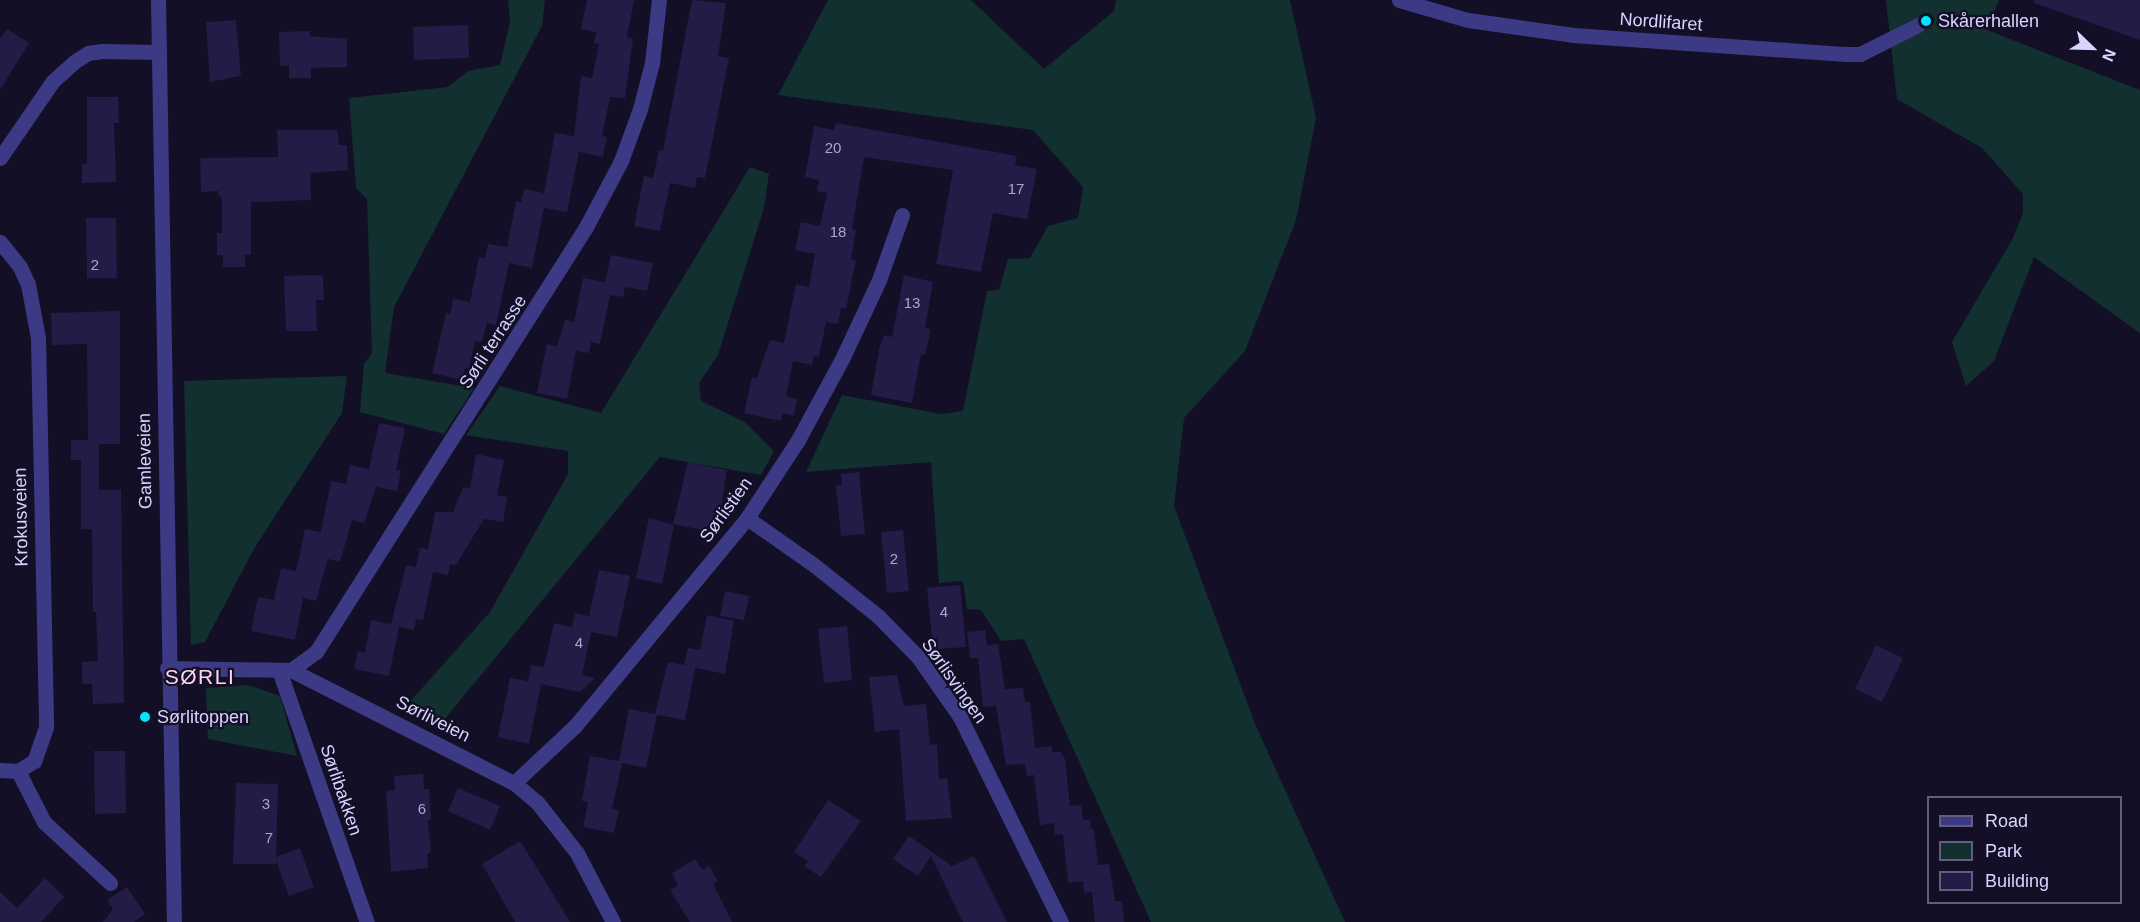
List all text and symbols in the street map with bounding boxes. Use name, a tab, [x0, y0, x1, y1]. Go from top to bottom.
street label: Nordlifaret	[1619, 8, 1703, 36]
place label: Skårerhallen	[1938, 10, 2039, 32]
marker: Skårerhallen	[1919, 14, 1933, 28]
north arrow	[2062, 18, 2122, 78]
text: N	[2099, 47, 2119, 64]
house number: 20	[825, 139, 841, 157]
house number: 17	[1008, 180, 1024, 198]
house number: 18	[830, 223, 846, 241]
house number: 2	[91, 256, 99, 274]
street label: Sørli terrasse	[455, 291, 531, 393]
house number: 13	[904, 294, 920, 312]
street label: Gamleveien	[133, 413, 157, 509]
street label: Krokusveien	[9, 467, 33, 567]
street label: Sørlistien	[695, 473, 757, 547]
house number: 2	[890, 550, 898, 568]
house number: 4	[940, 603, 948, 621]
house number: 4	[575, 634, 583, 652]
street label: Sørlisvingen	[917, 634, 991, 728]
district label: SØRLI	[165, 664, 235, 690]
street label: Sørliveien	[392, 691, 474, 747]
place label: Sørlitoppen	[157, 706, 249, 728]
marker: Sørlitoppen	[138, 710, 152, 724]
street label: Sørlibakken	[315, 742, 367, 838]
house number: 3	[262, 795, 270, 813]
legend	[1927, 796, 2122, 904]
house number: 6	[418, 800, 426, 818]
text: Road	[1985, 811, 2028, 831]
house number: 7	[265, 829, 273, 847]
text: Park	[1985, 841, 2022, 861]
text: Building	[1985, 871, 2049, 891]

